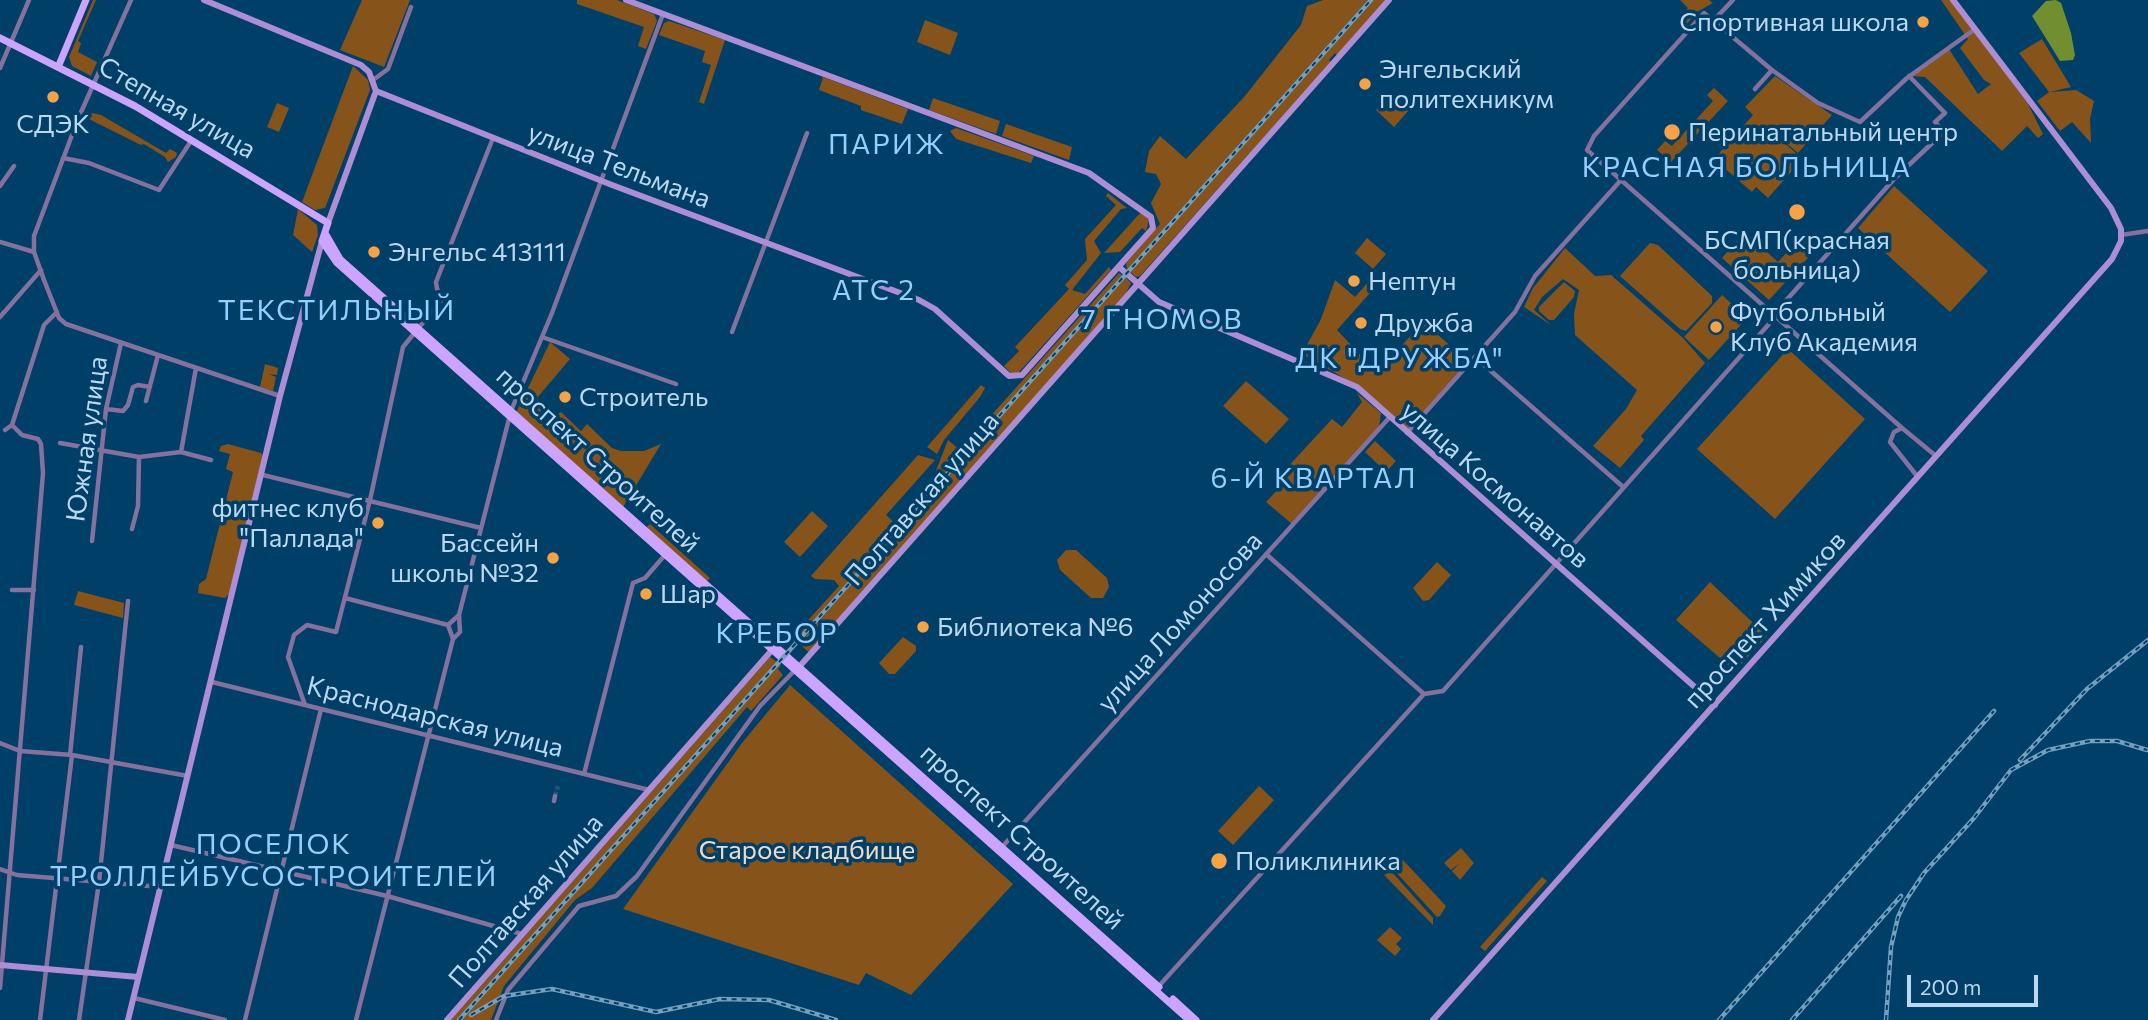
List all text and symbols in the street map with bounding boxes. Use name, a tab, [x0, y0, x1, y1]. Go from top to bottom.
place label: Спортивная школа	[1679, 6, 1909, 38]
marker: Спортивная школа	[1915, 14, 1931, 30]
street label: Степная улица	[93, 50, 261, 166]
place label: Энгельский политехникум	[1379, 53, 1554, 114]
marker: Энгельский политехникум	[1357, 76, 1373, 92]
marker: СДЭК	[45, 89, 61, 105]
place label: СДЭК	[16, 108, 90, 140]
place label: Перинатальный центр	[1688, 116, 1958, 148]
street label: улица Тельмана	[523, 117, 715, 215]
marker: Перинатальный центр	[1662, 122, 1682, 142]
district label: ПАРИЖ	[829, 128, 945, 162]
district label: КРАСНАЯ БОЛЬНИЦА	[1584, 151, 1910, 185]
marker: БСМП(красная больница)	[1787, 202, 1807, 222]
place label: БСМП(красная больница)	[1704, 224, 1890, 286]
place label: Энгельс 413111	[388, 236, 566, 268]
marker: Энгельс 413111	[366, 244, 382, 260]
place label: Нептун	[1368, 265, 1457, 297]
marker: Нептун	[1346, 273, 1362, 289]
district label: АТС 2	[833, 274, 915, 308]
district label: ТЕКСТИЛЬНЫЙ	[219, 294, 455, 328]
place label: Футбольный Клуб Академия	[1730, 296, 1918, 358]
district label: 7 ГНОМОВ	[1082, 303, 1242, 337]
place label: Дружба	[1375, 307, 1474, 339]
marker: Дружба	[1353, 315, 1369, 331]
marker: Футбольный Клуб Академия	[1708, 319, 1724, 335]
district label: ДК "ДРУЖБА"	[1297, 342, 1503, 376]
street label: Южная улица	[60, 354, 114, 524]
street label: проспект Строителей	[490, 361, 706, 559]
place label: Строитель	[579, 381, 708, 413]
marker: Строитель	[557, 389, 573, 405]
street label: улица Космонавтов	[1395, 395, 1595, 575]
street label: Полтавская улица	[838, 406, 1006, 592]
district label: 6-Й КВАРТАЛ	[1212, 462, 1416, 496]
place label: фитнес клуб "Паллада"	[212, 492, 364, 554]
marker: фитнес клуб "Паллада"	[370, 515, 386, 531]
street label: проспект Химиков	[1678, 525, 1852, 715]
street label: улица Ломоносова	[1091, 526, 1269, 718]
place label: Бассейн школы №32	[390, 527, 539, 588]
marker: Бассейн школы №32	[545, 550, 561, 566]
place label: Шар	[660, 578, 716, 610]
marker: Шар	[638, 586, 654, 602]
place label: Библиотека №6	[937, 611, 1133, 643]
district label: КРЕБОР	[716, 617, 838, 651]
marker: Библиотека №6	[915, 619, 931, 635]
street label: Краснодарская улица	[304, 670, 566, 764]
street label: проспект Строителей	[914, 738, 1130, 936]
street label: Полтавская улица	[442, 808, 610, 994]
district label: ПОСЕЛОК ТРОЛЛЕЙБУСОСТРОИТЕЛЕЙ	[52, 828, 496, 894]
park label: Старое кладбище	[699, 834, 915, 866]
place label: Поликлиника	[1235, 845, 1401, 877]
marker: Поликлиника	[1209, 851, 1229, 871]
scale bar	[1910, 960, 2041, 1004]
text: 200 m	[1920, 974, 1981, 999]

